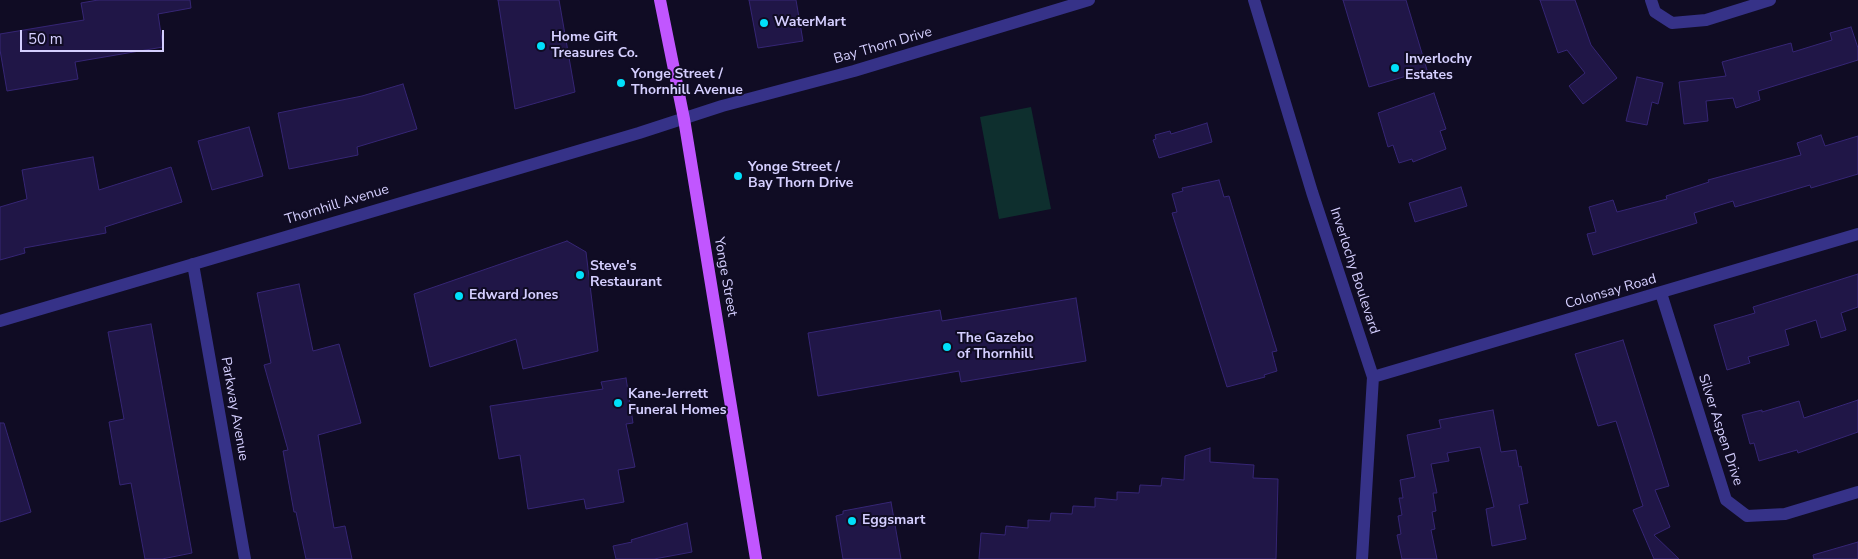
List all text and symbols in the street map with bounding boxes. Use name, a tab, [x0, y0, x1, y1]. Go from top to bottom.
place label: WaterMart	[774, 15, 846, 31]
marker: WaterMart	[758, 17, 770, 29]
scale bar	[22, 20, 166, 52]
street label: Bay Thorn Drive	[832, 24, 934, 68]
text: 50 m	[28, 29, 63, 49]
place label: Home Gift Treasures Co.	[551, 30, 638, 62]
marker: Home Gift Treasures Co.	[535, 40, 547, 52]
place label: Inverlochy Estates	[1405, 52, 1472, 84]
marker: Inverlochy Estates	[1389, 62, 1401, 74]
place label: Yonge Street / Thornhill Avenue	[631, 67, 743, 100]
marker: Yonge Street / Thornhill Avenue	[615, 77, 627, 89]
place label: Yonge Street / Bay Thorn Drive	[748, 160, 853, 192]
marker: Yonge Street / Bay Thorn Drive	[732, 170, 744, 182]
street label: Thornhill Avenue	[283, 181, 391, 229]
street label: Inverlochy Boulevard	[1326, 206, 1382, 336]
street label: Yonge Street	[710, 236, 740, 318]
place label: Steve's Restaurant	[590, 259, 662, 292]
marker: Steve's Restaurant	[574, 269, 586, 281]
street label: Colonsay Road	[1564, 271, 1658, 313]
place label: Edward Jones	[469, 288, 558, 304]
marker: Edward Jones	[453, 290, 465, 302]
place label: The Gazebo of Thornhill	[957, 331, 1034, 364]
marker: The Gazebo of Thornhill	[941, 341, 953, 353]
street label: Parkway Avenue	[217, 356, 251, 462]
street label: Silver Aspen Drive	[1694, 372, 1746, 488]
place label: Kane-Jerrett Funeral Homes	[628, 387, 726, 420]
marker: Kane-Jerrett Funeral Homes	[612, 397, 624, 409]
place label: Eggsmart	[862, 513, 925, 529]
marker: Eggsmart	[846, 515, 858, 527]

